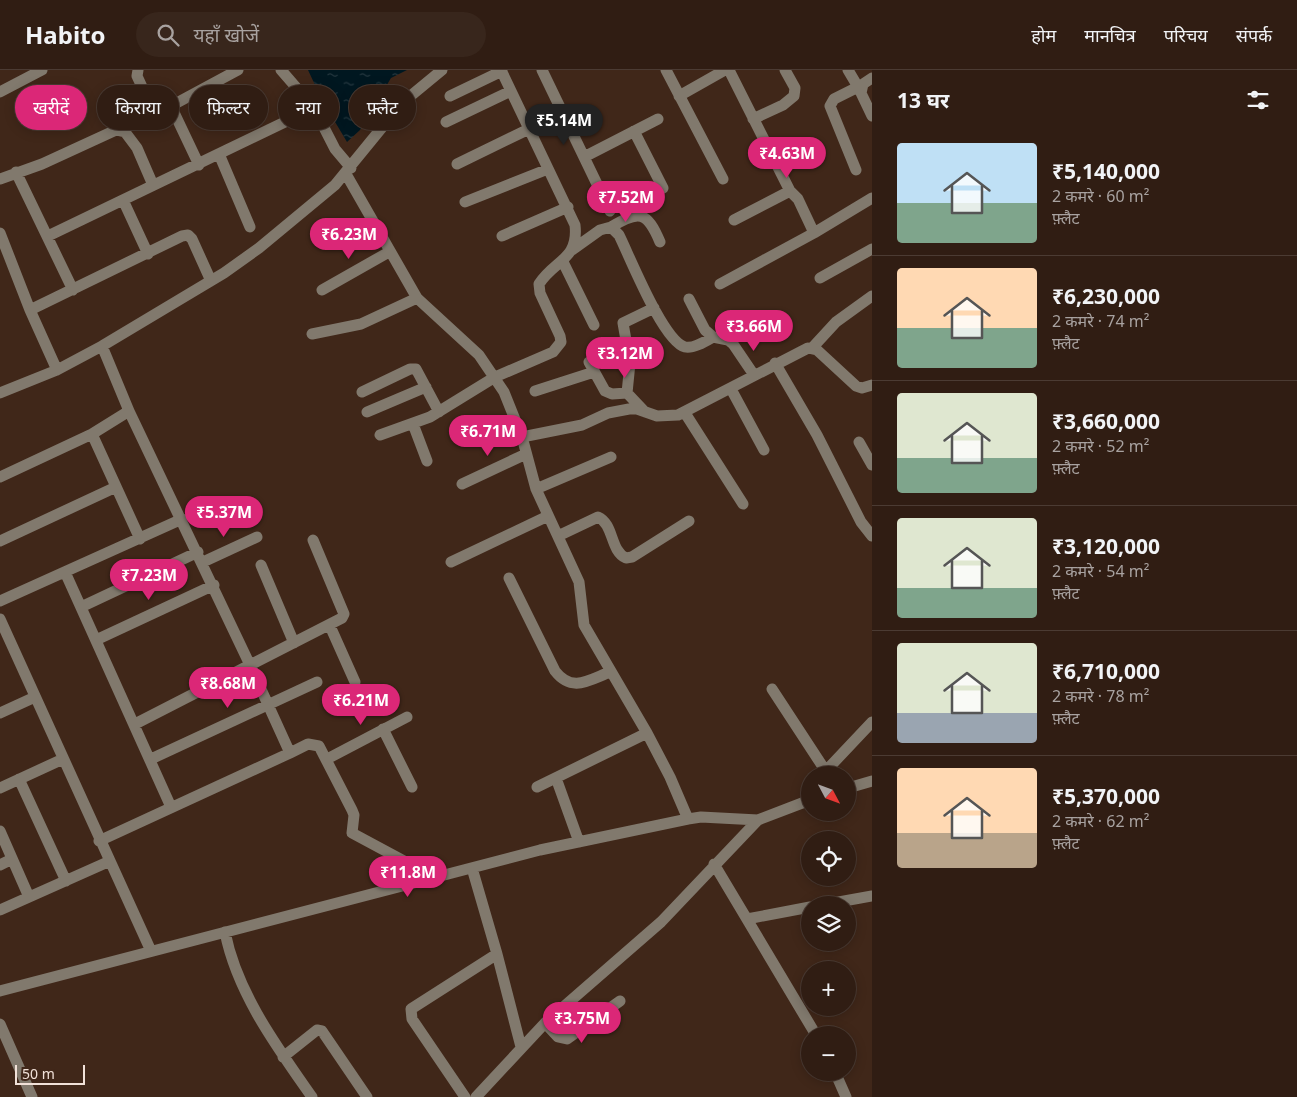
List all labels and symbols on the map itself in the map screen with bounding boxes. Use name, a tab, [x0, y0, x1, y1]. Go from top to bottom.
pin: ₹5.14M	[523, 104, 605, 146]
pin: ₹4.63M	[746, 136, 828, 179]
pin: ₹7.52M	[585, 180, 667, 223]
pin: ₹6.23M	[308, 218, 390, 260]
pin: ₹3.66M	[713, 310, 795, 352]
pin: ₹3.12M	[584, 336, 666, 379]
pin: ₹6.71M	[447, 414, 529, 457]
pin: ₹5.37M	[183, 496, 265, 538]
pin: ₹7.23M	[108, 558, 190, 601]
pin: ₹8.68M	[187, 666, 269, 709]
pin: ₹6.21M	[320, 684, 402, 726]
north arrow	[801, 766, 856, 821]
pin: ₹11.8M	[367, 856, 449, 898]
pin: ₹3.75M	[541, 1002, 623, 1044]
scale bar	[15, 1062, 85, 1085]

